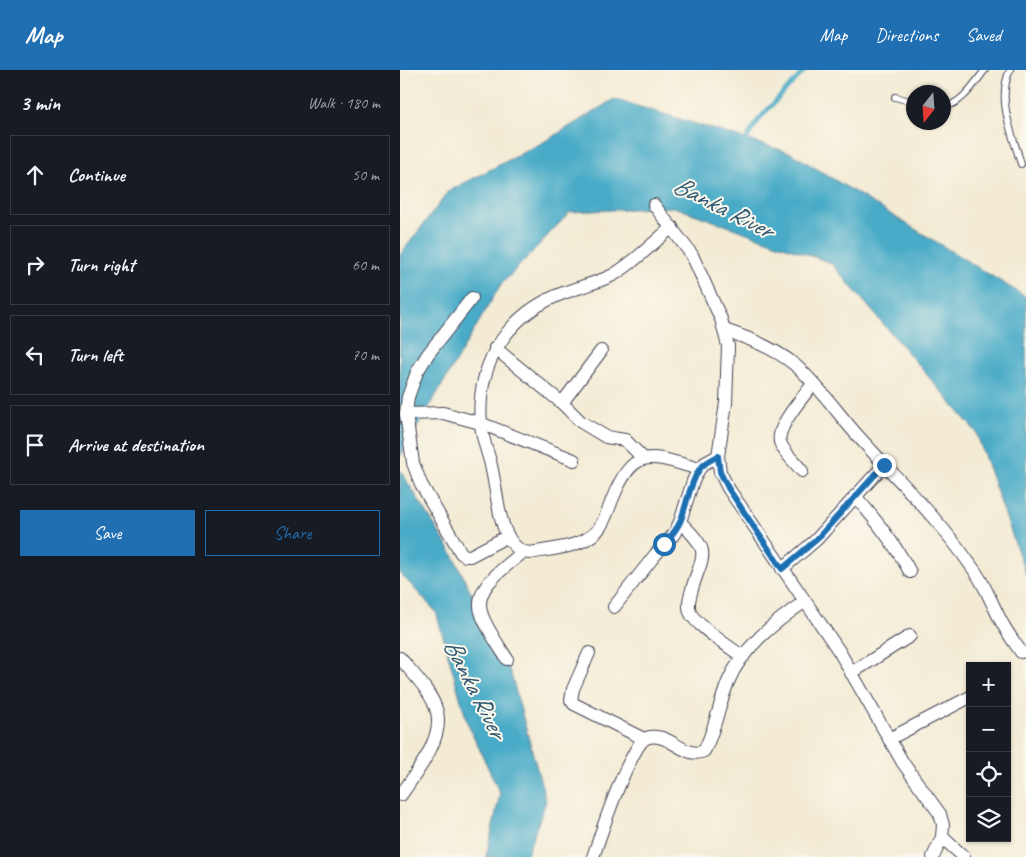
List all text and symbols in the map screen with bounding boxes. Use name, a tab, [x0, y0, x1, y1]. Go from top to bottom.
text: Map	[25, 20, 62, 50]
text: Map	[820, 24, 847, 46]
text: Directions	[875, 24, 938, 46]
text: Saved	[966, 24, 1001, 46]
north arrow	[906, 85, 951, 130]
text: 3 min	[20, 90, 60, 116]
text: Walk · 180 m	[308, 93, 380, 113]
icon: ahead	[21, 161, 49, 189]
text: Continue	[68, 163, 125, 187]
text: 50 m	[352, 165, 379, 185]
water label: Banka River	[668, 168, 782, 248]
icon: right	[21, 251, 49, 279]
text: Turn right	[68, 253, 135, 277]
text: 60 m	[352, 255, 379, 275]
icon: left	[21, 341, 49, 369]
text: Turn left	[68, 343, 123, 367]
text: 70 m	[352, 345, 379, 365]
icon: arrive	[21, 431, 49, 459]
text: Arrive at destination	[68, 433, 204, 457]
route end	[873, 454, 896, 477]
button: Save	[20, 510, 195, 556]
button: Share	[205, 510, 380, 556]
route start	[653, 533, 676, 556]
water label: Banka River	[436, 633, 516, 747]
map controls	[966, 662, 1011, 842]
button: +	[966, 662, 1011, 707]
button: −	[966, 707, 1011, 752]
button: locate	[966, 752, 1011, 797]
button: layers	[966, 797, 1011, 842]

